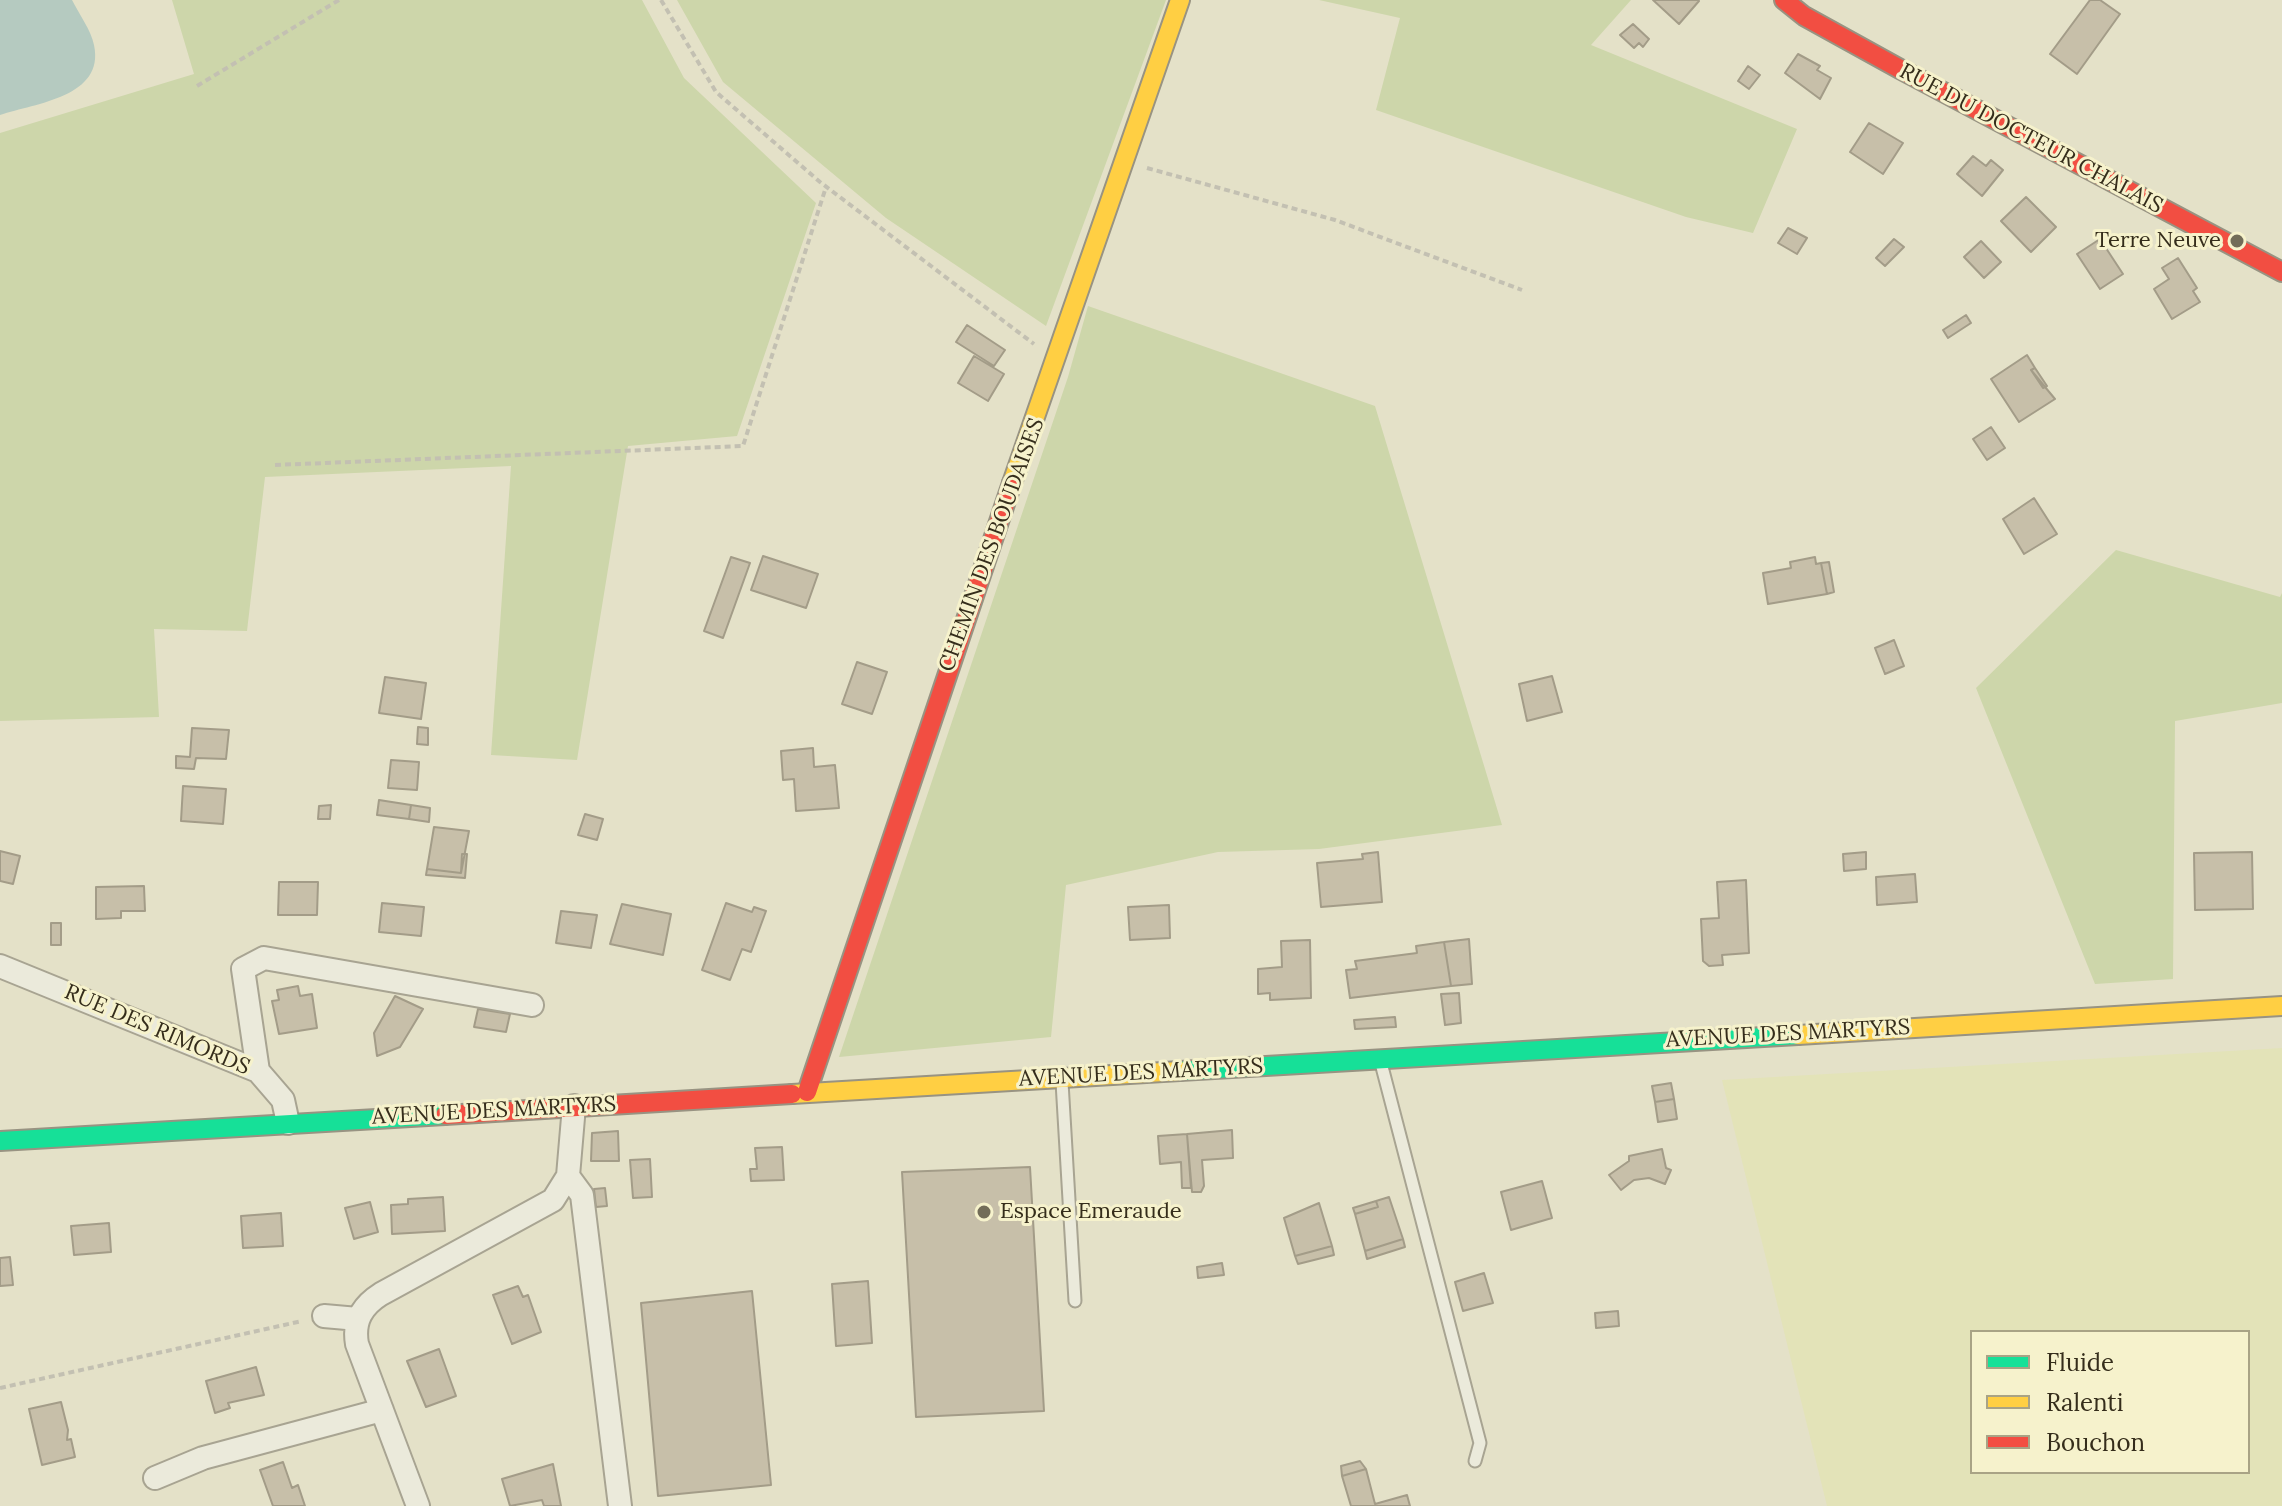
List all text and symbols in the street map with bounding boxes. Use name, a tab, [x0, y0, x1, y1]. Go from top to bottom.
street label: RUE DU DOCTEUR CHALAIS	[1895, 58, 2167, 220]
place label: Terre Neuve	[2095, 228, 2221, 254]
marker: Terre Neuve	[2228, 232, 2246, 250]
street label: CHEMIN DES BOUDAISES	[934, 415, 1050, 675]
street label: RUE DES RIMORDS	[60, 979, 254, 1081]
street label: AVENUE DES MARTYRS	[1665, 1014, 1911, 1054]
street label: AVENUE DES MARTYRS	[1018, 1053, 1264, 1093]
street label: AVENUE DES MARTYRS	[371, 1091, 617, 1131]
place label: Espace Emeraude	[1000, 1199, 1182, 1225]
marker: Espace Emeraude	[975, 1203, 993, 1221]
legend	[1970, 1330, 2250, 1474]
text: Fluide	[2046, 1347, 2114, 1378]
text: Ralenti	[2046, 1387, 2123, 1418]
text: Bouchon	[2046, 1427, 2145, 1458]

